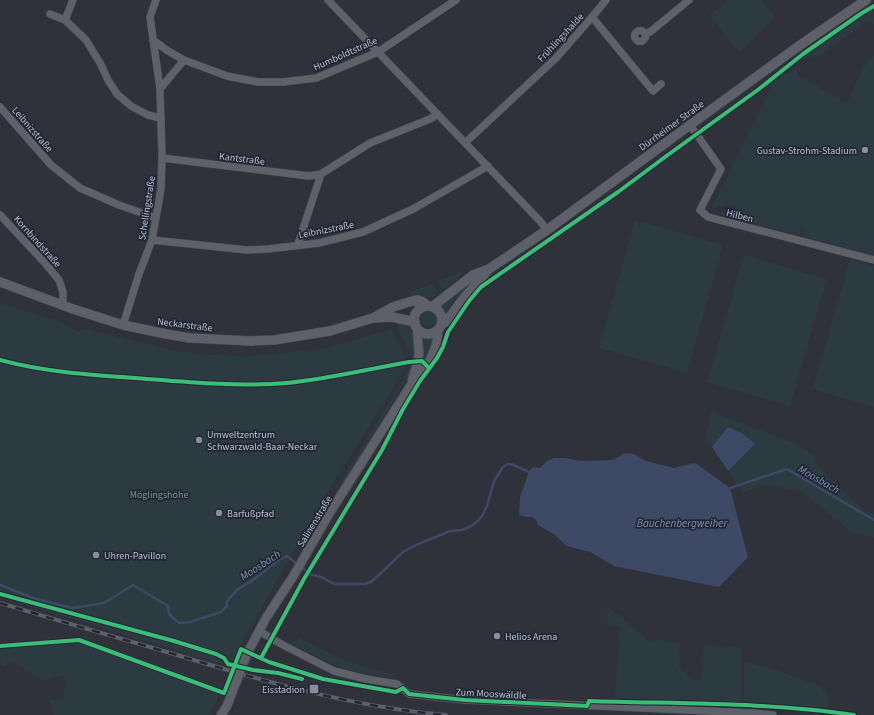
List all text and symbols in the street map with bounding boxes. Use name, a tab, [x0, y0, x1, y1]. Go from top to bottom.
street label: Frühlingshalde	[534, 10, 587, 65]
street label: Humboldtstraße	[311, 33, 380, 74]
street label: Dürrheimer Straße	[636, 97, 707, 154]
street label: Leibnizstraße	[9, 104, 56, 155]
place label: Gustav-Strohm-Stadium	[757, 144, 857, 158]
marker: Gustav-Strohm-Stadium	[860, 145, 870, 155]
street label: Kantstraße	[218, 149, 266, 169]
street label: Schellingstraße	[135, 175, 159, 241]
street label: Hilben	[725, 206, 755, 226]
street label: Kornbindstraße	[10, 213, 64, 271]
street label: Leibnizstraße	[297, 218, 355, 242]
street label: Neckarstraße	[156, 315, 213, 335]
place label: Umweltzentrum Schwarzwald-Baar-Neckar	[207, 428, 318, 454]
marker: Umweltzentrum Schwarzwald-Baar-Neckar	[194, 435, 204, 445]
water label: Moosbach	[795, 461, 843, 498]
park label: Möglingshöhe	[130, 488, 188, 502]
street label: Salinenstraße	[294, 493, 336, 550]
place label: Barfußpfad	[227, 507, 274, 521]
marker: Barfußpfad	[214, 508, 224, 518]
water label: Bauchenbergweiher	[637, 516, 729, 531]
water label: Moosbach	[237, 547, 284, 584]
place label: Uhren-Pavillon	[104, 549, 166, 563]
marker: Uhren-Pavillon	[91, 550, 101, 560]
place label: Helios Arena	[505, 630, 557, 644]
marker: Helios Arena	[492, 631, 502, 641]
place label: Eisstadion	[262, 683, 305, 697]
marker: Eisstadion	[308, 683, 320, 695]
street label: Zum Mooswäldle	[455, 685, 527, 703]

